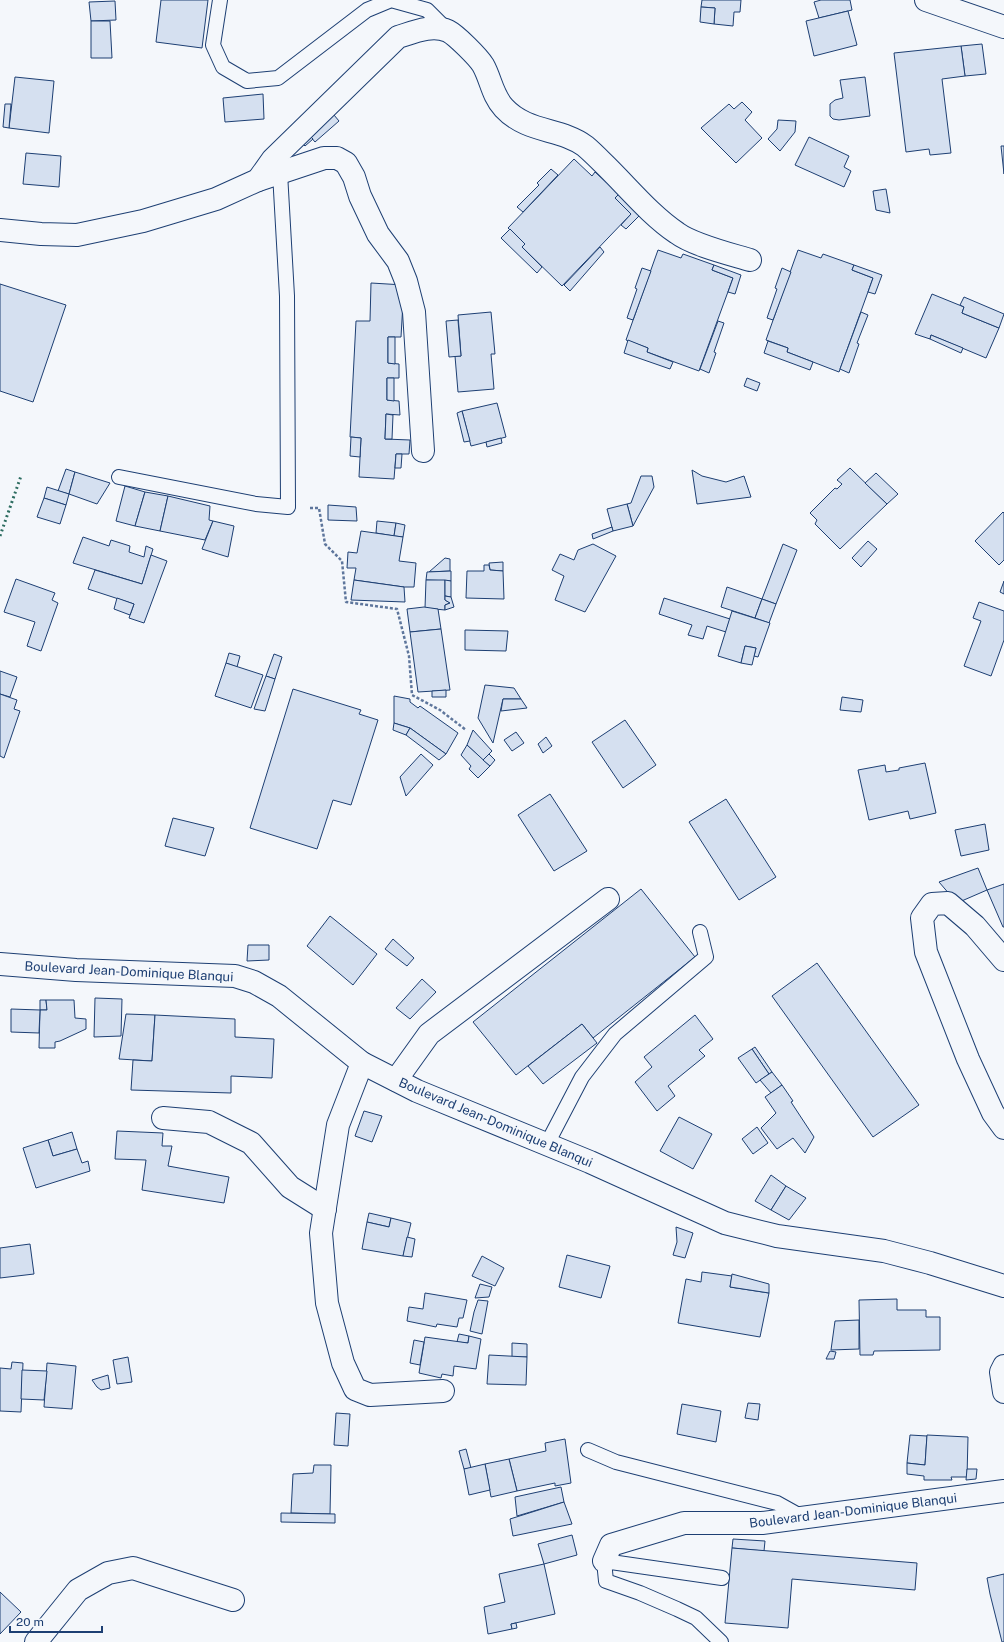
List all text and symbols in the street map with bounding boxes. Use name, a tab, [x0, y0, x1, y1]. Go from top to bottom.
street label: Boulevard Jean-Dominique Blanqui	[24, 959, 234, 984]
street label: Boulevard Jean-Dominique Blanqui	[397, 1075, 595, 1170]
street label: Boulevard Jean-Dominique Blanqui	[748, 1490, 958, 1531]
scale bar	[10, 1608, 102, 1634]
text: 20 m	[16, 1615, 44, 1629]

